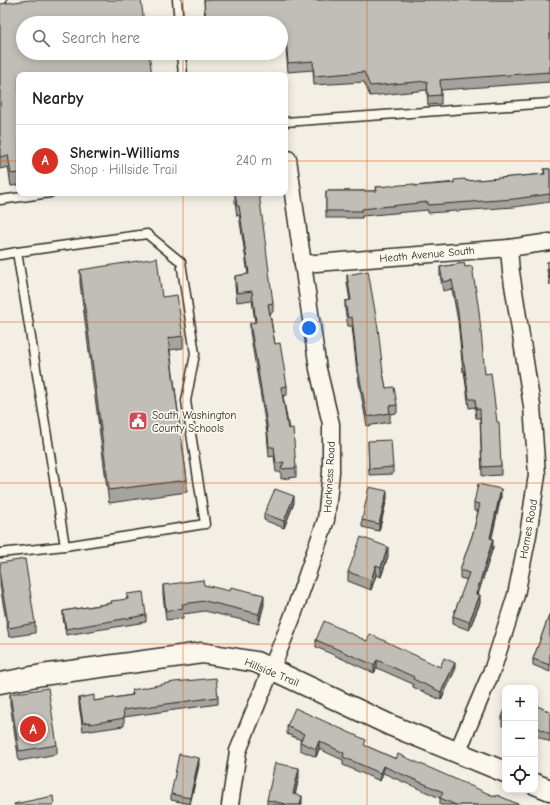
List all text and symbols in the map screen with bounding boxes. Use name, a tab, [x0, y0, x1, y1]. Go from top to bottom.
search box	[16, 16, 288, 60]
icon: search	[30, 27, 52, 49]
text: Search here	[62, 29, 140, 47]
text: Nearby	[32, 89, 83, 108]
text: Sherwin-Williams	[70, 144, 179, 162]
text: A	[41, 153, 49, 168]
text: 240 m	[236, 153, 272, 168]
text: Shop · Hillside Trail	[70, 162, 177, 177]
street label: Heath Avenue South	[379, 244, 475, 265]
your location	[299, 318, 319, 338]
place label: South Washington County Schools	[152, 409, 236, 435]
public building icon: South Washington County Schools	[127, 410, 149, 432]
street label: Harkness Road	[321, 441, 338, 513]
street label: Hames Road	[517, 498, 540, 560]
street label: Hillside Trail	[243, 656, 301, 689]
map controls	[502, 685, 538, 793]
button: +	[502, 685, 538, 721]
pin: A	[20, 714, 46, 744]
button: −	[502, 721, 538, 757]
button: locate	[502, 757, 538, 793]

